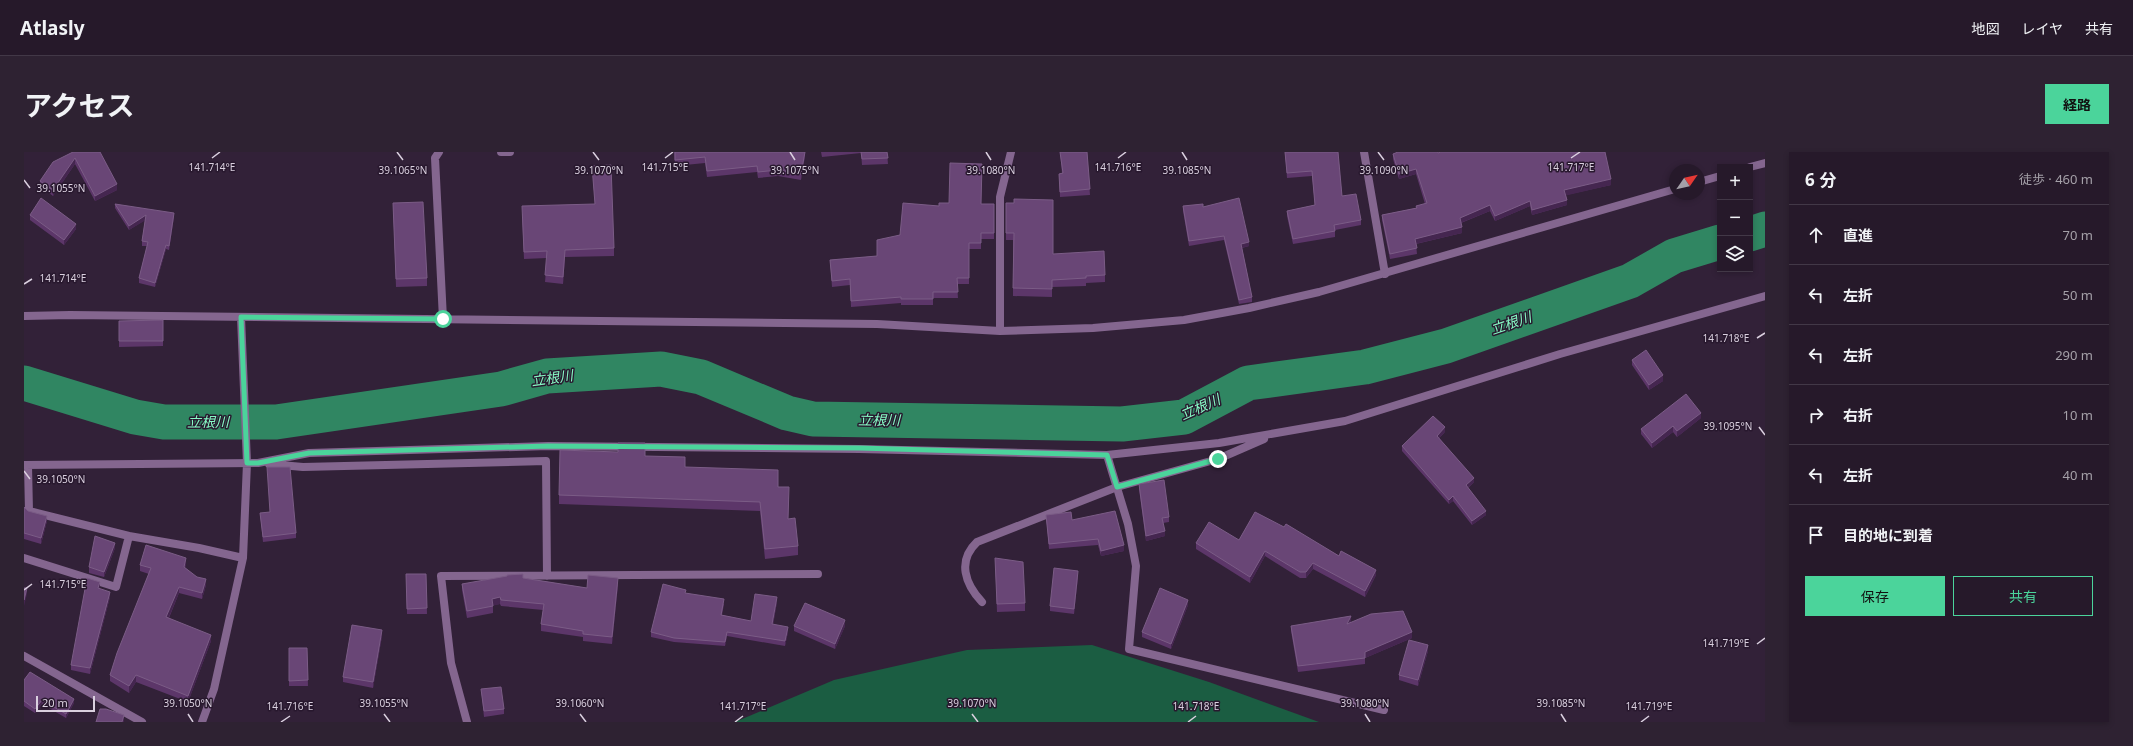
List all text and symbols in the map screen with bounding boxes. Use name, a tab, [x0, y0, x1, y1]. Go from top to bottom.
text: Atlasly	[20, 15, 85, 41]
text: 地図	[1971, 19, 1999, 38]
text: レイヤ	[2021, 19, 2063, 38]
text: 共有	[2085, 19, 2113, 38]
button: 経路	[2045, 84, 2109, 124]
text: アクセス	[24, 86, 135, 124]
text: 141.714°E	[189, 160, 235, 174]
text: 141.715°E	[642, 160, 688, 174]
text: 141.716°E	[1095, 160, 1141, 174]
text: 141.717°E	[1548, 160, 1594, 174]
text: 39.1065°N	[379, 163, 427, 177]
text: 39.1070°N	[575, 163, 623, 177]
text: 39.1075°N	[771, 163, 819, 177]
text: 39.1080°N	[967, 163, 1015, 177]
text: 39.1085°N	[1163, 163, 1211, 177]
text: 39.1090°N	[1360, 163, 1408, 177]
north arrow	[1669, 164, 1705, 200]
map controls	[1717, 164, 1753, 272]
button: +	[1717, 164, 1753, 200]
text: 6 分	[1805, 168, 1836, 191]
text: 徒歩 · 460 m	[2019, 170, 2093, 188]
text: 39.1055°N	[37, 181, 85, 195]
button: −	[1717, 200, 1753, 236]
icon: ahead	[1805, 224, 1827, 246]
text: 直進	[1843, 225, 1873, 245]
text: 70 m	[2063, 226, 2093, 244]
button: layers	[1717, 236, 1753, 272]
text: 141.714°E	[40, 271, 86, 285]
icon: left	[1805, 284, 1827, 306]
text: 左折	[1843, 285, 1873, 305]
text: 50 m	[2063, 286, 2093, 304]
water label: 立根川	[1488, 306, 1536, 338]
route start	[434, 310, 452, 328]
text: 141.718°E	[1703, 331, 1749, 345]
icon: left	[1805, 344, 1827, 366]
text: 左折	[1843, 345, 1873, 365]
text: 290 m	[2055, 346, 2093, 364]
water label: 立根川	[530, 365, 576, 390]
water label: 立根川	[1177, 389, 1225, 424]
icon: right	[1805, 404, 1827, 426]
text: 右折	[1843, 405, 1873, 425]
text: 10 m	[2063, 406, 2093, 424]
water label: 立根川	[858, 410, 902, 429]
water label: 立根川	[187, 412, 231, 431]
text: 39.1095°N	[1704, 419, 1752, 433]
route end	[1209, 450, 1227, 468]
icon: left	[1805, 464, 1827, 486]
text: 左折	[1843, 465, 1873, 485]
text: 40 m	[2063, 466, 2093, 484]
text: 39.1050°N	[37, 472, 85, 486]
icon: arrive	[1805, 524, 1827, 546]
text: 目的地に到着	[1843, 525, 1933, 545]
button: 保存	[1805, 576, 1945, 616]
button: 共有	[1953, 576, 2093, 616]
text: 141.715°E	[40, 577, 86, 591]
text: 141.719°E	[1703, 636, 1749, 650]
scale bar	[36, 694, 95, 713]
text: 20 m	[42, 695, 68, 710]
text: 39.1050°N	[164, 696, 212, 710]
text: 39.1055°N	[360, 696, 408, 710]
text: 39.1060°N	[556, 696, 604, 710]
text: 39.1070°N	[948, 696, 996, 710]
text: 39.1080°N	[1341, 696, 1389, 710]
text: 39.1085°N	[1537, 696, 1585, 710]
text: 141.716°E	[267, 699, 313, 713]
text: 141.717°E	[720, 699, 766, 713]
text: 141.718°E	[1173, 699, 1219, 713]
text: 141.719°E	[1626, 699, 1672, 713]

